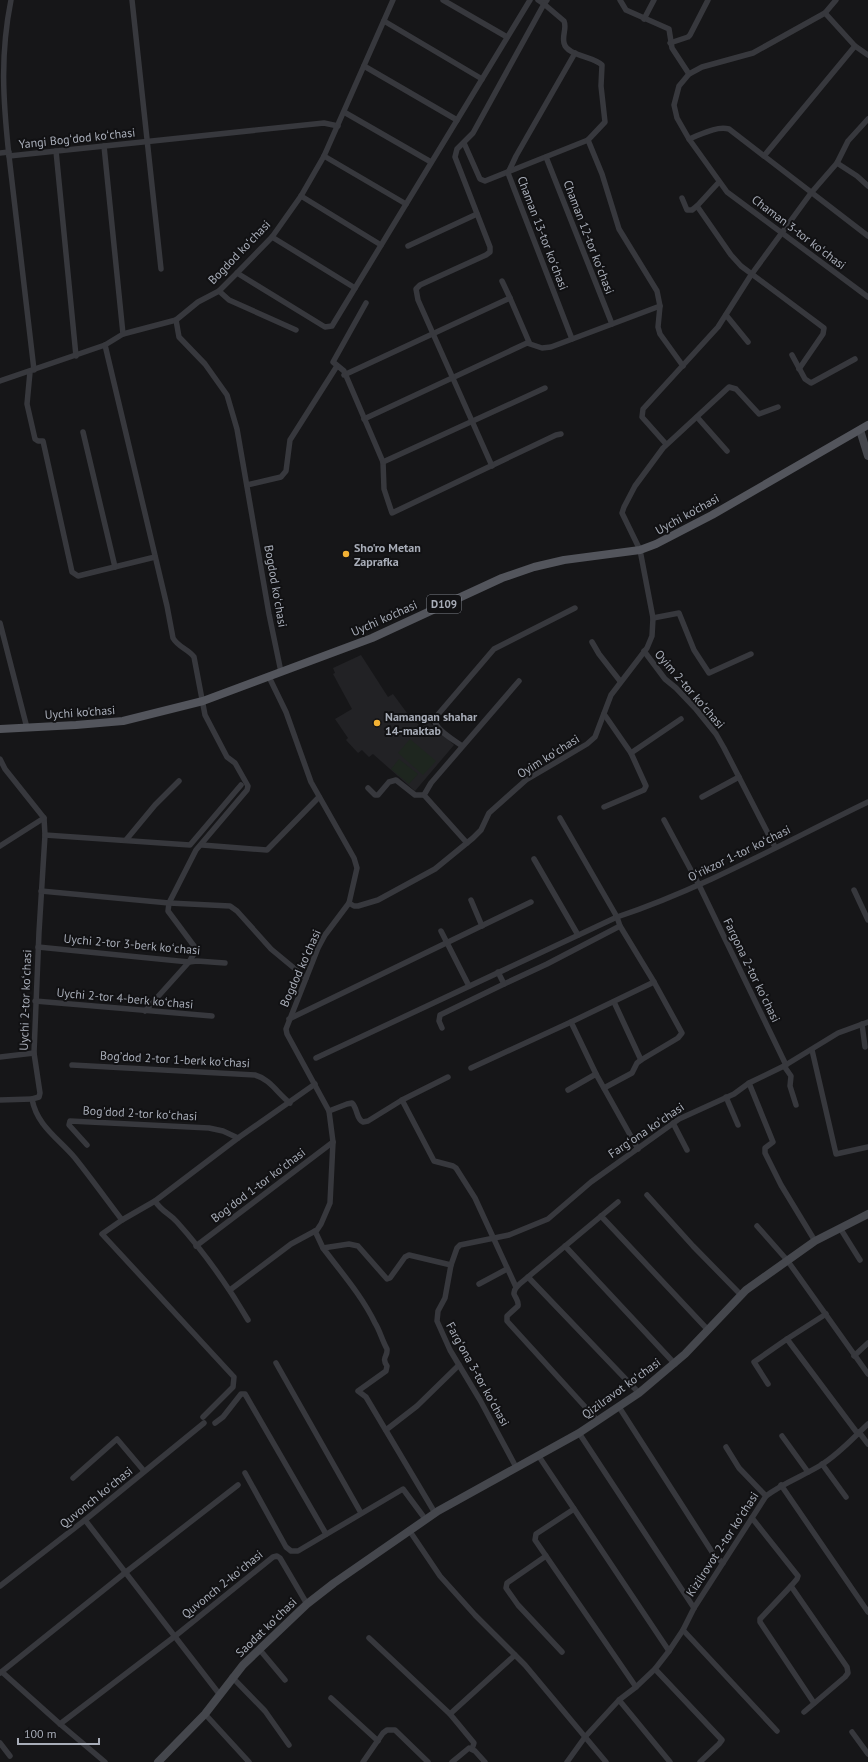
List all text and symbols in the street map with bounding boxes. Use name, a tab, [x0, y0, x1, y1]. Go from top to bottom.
street label: Yangi Bogʻdod koʻchasi	[18, 124, 136, 152]
street label: Chaman 13-tor koʻchasi	[514, 174, 572, 292]
street label: Chaman 12-tor koʻchasi	[560, 178, 618, 296]
street label: Chaman 3-tor koʻchasi	[749, 192, 849, 272]
street label: Bogdod koʻchasi	[205, 217, 273, 287]
street label: Uychi ko'chasi	[652, 490, 722, 538]
place label: Sho'ro Metan Zaprafka	[354, 540, 421, 569]
street label: Bogdod koʻchasi	[261, 544, 291, 628]
marker: Sho'ro Metan Zaprafka	[341, 549, 351, 559]
road number: D109	[427, 595, 461, 613]
street label: Uychi ko'chasi	[349, 597, 419, 639]
street label: Oyim 2-tor koʻchasi	[652, 647, 728, 731]
street label: Uychi ko'chasi	[44, 702, 116, 722]
place label: Namangan shahar 14-maktab	[385, 709, 478, 738]
marker: Namangan shahar 14-maktab	[372, 718, 382, 728]
street label: Oyim koʻchasi	[514, 731, 582, 781]
street label: Oʻrikzor 1-tor koʻchasi	[685, 822, 793, 884]
street label: Fargona 2-tor koʻchasi	[720, 915, 784, 1025]
street label: Bogdod koʻchasi	[276, 927, 324, 1009]
street label: Uychi 2-tor 3-berk koʻchasi	[63, 931, 201, 957]
street label: Uychi 2-tor koʻchasi	[16, 949, 34, 1051]
street label: Uychi 2-tor 4-berk koʻchasi	[56, 985, 194, 1011]
street label: Bogʼdod 2-tor 1-berk koʻchasi	[100, 1048, 250, 1070]
street label: Fargʻona koʻchasi	[605, 1099, 687, 1161]
street label: Bog'dod 2-tor koʻchasi	[82, 1103, 198, 1123]
street label: Bog'dod 1-tor koʻchasi	[208, 1145, 308, 1225]
street label: Fargʻona 3-tor koʻchasi	[443, 1319, 513, 1429]
street label: Qizilravot koʻchasi	[579, 1354, 663, 1422]
street label: Quvonch koʻchasi	[57, 1463, 135, 1531]
street label: Kizilrovot 2-tor koʻchasi	[683, 1489, 761, 1599]
street label: Quvonch 2-koʻchasi	[178, 1547, 266, 1621]
street label: Saodat koʻchasi	[232, 1594, 300, 1660]
scale bar	[18, 1720, 99, 1746]
text: 100 m	[24, 1726, 57, 1741]

